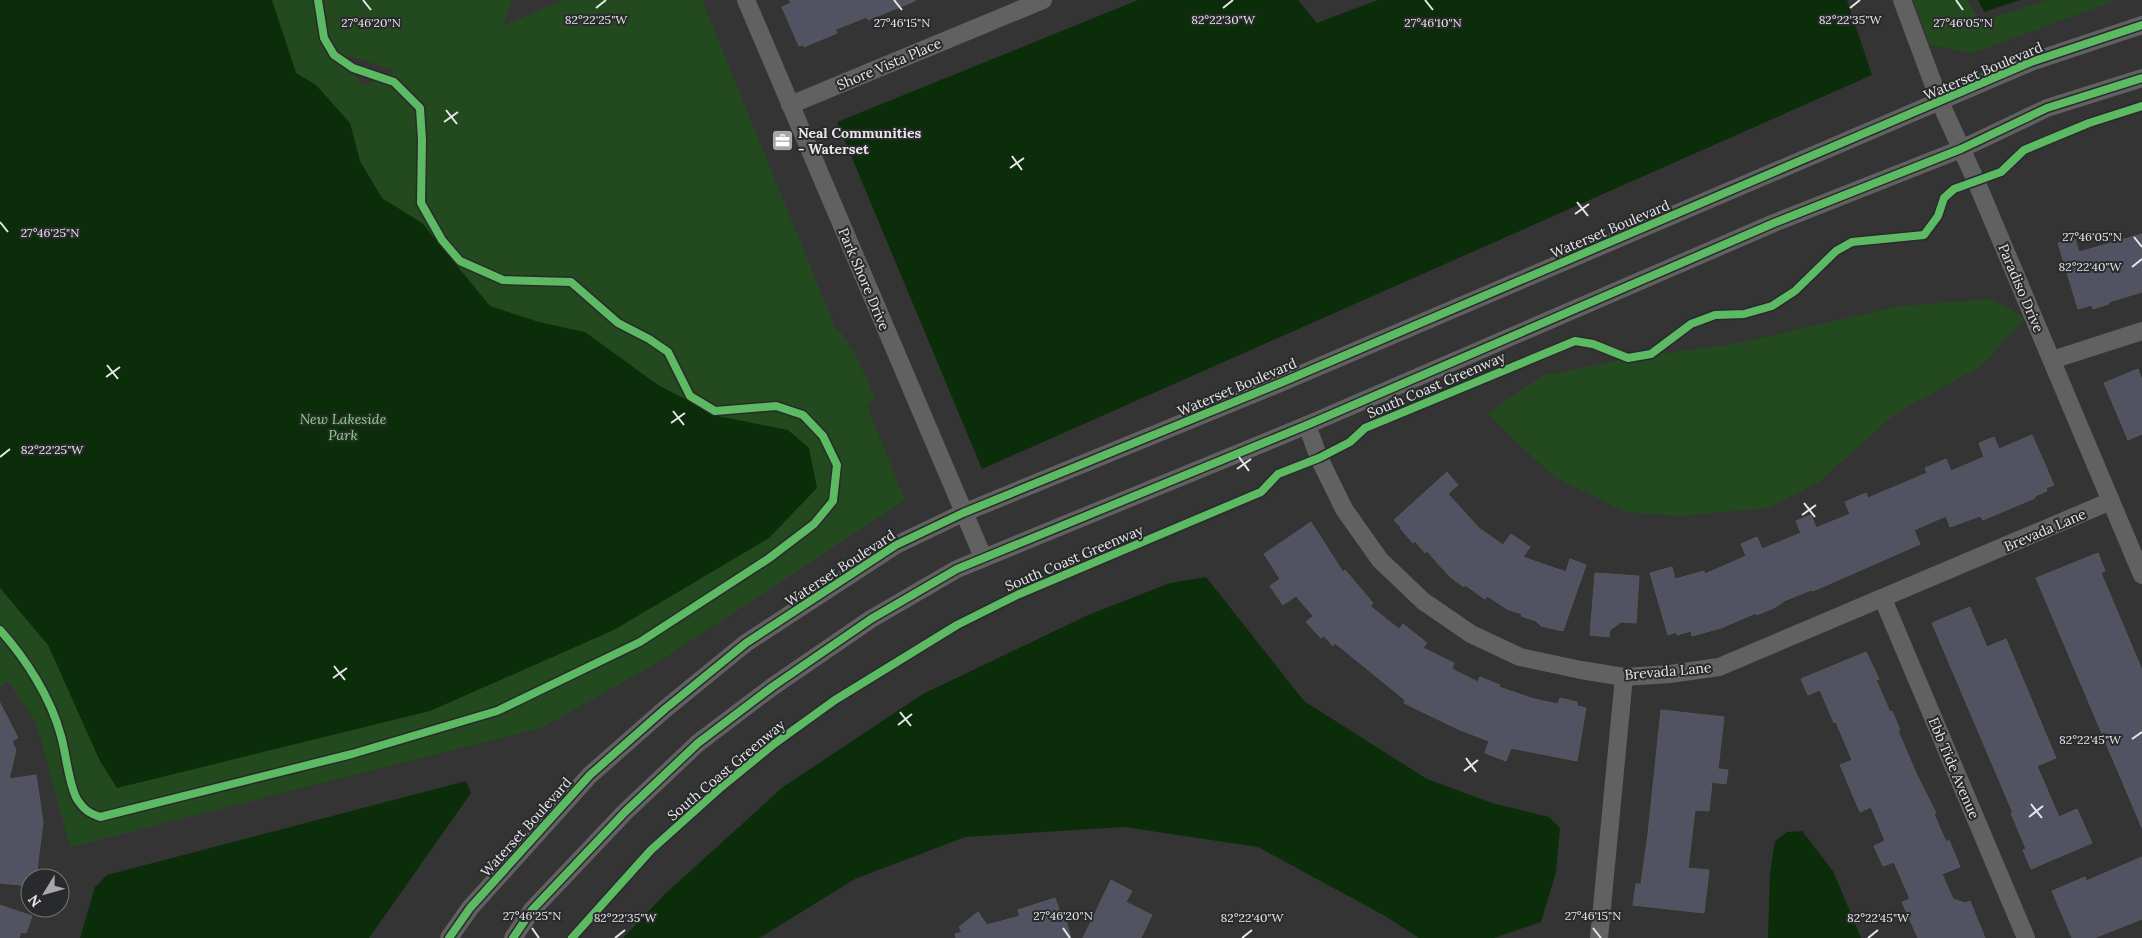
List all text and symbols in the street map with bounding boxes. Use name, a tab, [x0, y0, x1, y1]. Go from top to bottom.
text: 82°22'25"W	[565, 12, 628, 27]
text: 82°22'30"W	[1191, 12, 1256, 27]
text: 82°22'35"W	[1819, 12, 1882, 27]
text: 27°46'20"N	[341, 15, 401, 30]
text: 27°46'15"N	[874, 15, 930, 30]
text: 27°46'10"N	[1404, 15, 1462, 30]
text: 27°46'05"N	[1933, 15, 1993, 30]
street label: Shore Vista Place	[834, 34, 944, 94]
street label: Waterset Boulevard	[1921, 38, 2045, 104]
place label: Neal Communities - Waterset	[798, 124, 922, 158]
office icon: Neal Communities - Waterset	[770, 129, 794, 153]
street label: Waterset Boulevard	[1548, 196, 1672, 262]
text: 27°46'25"N	[21, 225, 79, 240]
street label: Park Shore Drive	[834, 225, 894, 333]
text: 27°46'05"N	[2062, 229, 2122, 244]
street label: Paradiso Drive	[1994, 241, 2048, 335]
text: 82°22'40"W	[2059, 259, 2123, 274]
street label: South Coast Greenway	[1364, 348, 1508, 422]
street label: Waterset Boulevard	[1175, 354, 1299, 420]
park label: New Lakeside Park	[300, 410, 387, 444]
text: 82°22'25"W	[21, 442, 84, 457]
street label: Brevada Lane	[2001, 505, 2089, 555]
street label: South Coast Greenway	[1002, 521, 1146, 595]
street label: Waterset Boulevard	[782, 526, 898, 610]
street label: Brevada Lane	[1624, 658, 1713, 684]
street label: Ebb Tide Avenue	[1924, 714, 1984, 822]
street label: South Coast Greenway	[663, 715, 789, 825]
text: 82°22'45"W	[2059, 732, 2122, 747]
street label: Waterset Boulevard	[477, 774, 575, 880]
north arrow	[20, 868, 70, 918]
text: N	[24, 891, 45, 911]
text: 27°46'25"N	[503, 908, 561, 923]
text: 27°46'20"N	[1033, 908, 1093, 923]
text: 27°46'15"N	[1565, 908, 1621, 923]
text: 82°22'35"W	[594, 910, 657, 925]
text: 82°22'40"W	[1221, 910, 1285, 925]
text: 82°22'45"W	[1847, 910, 1910, 925]

